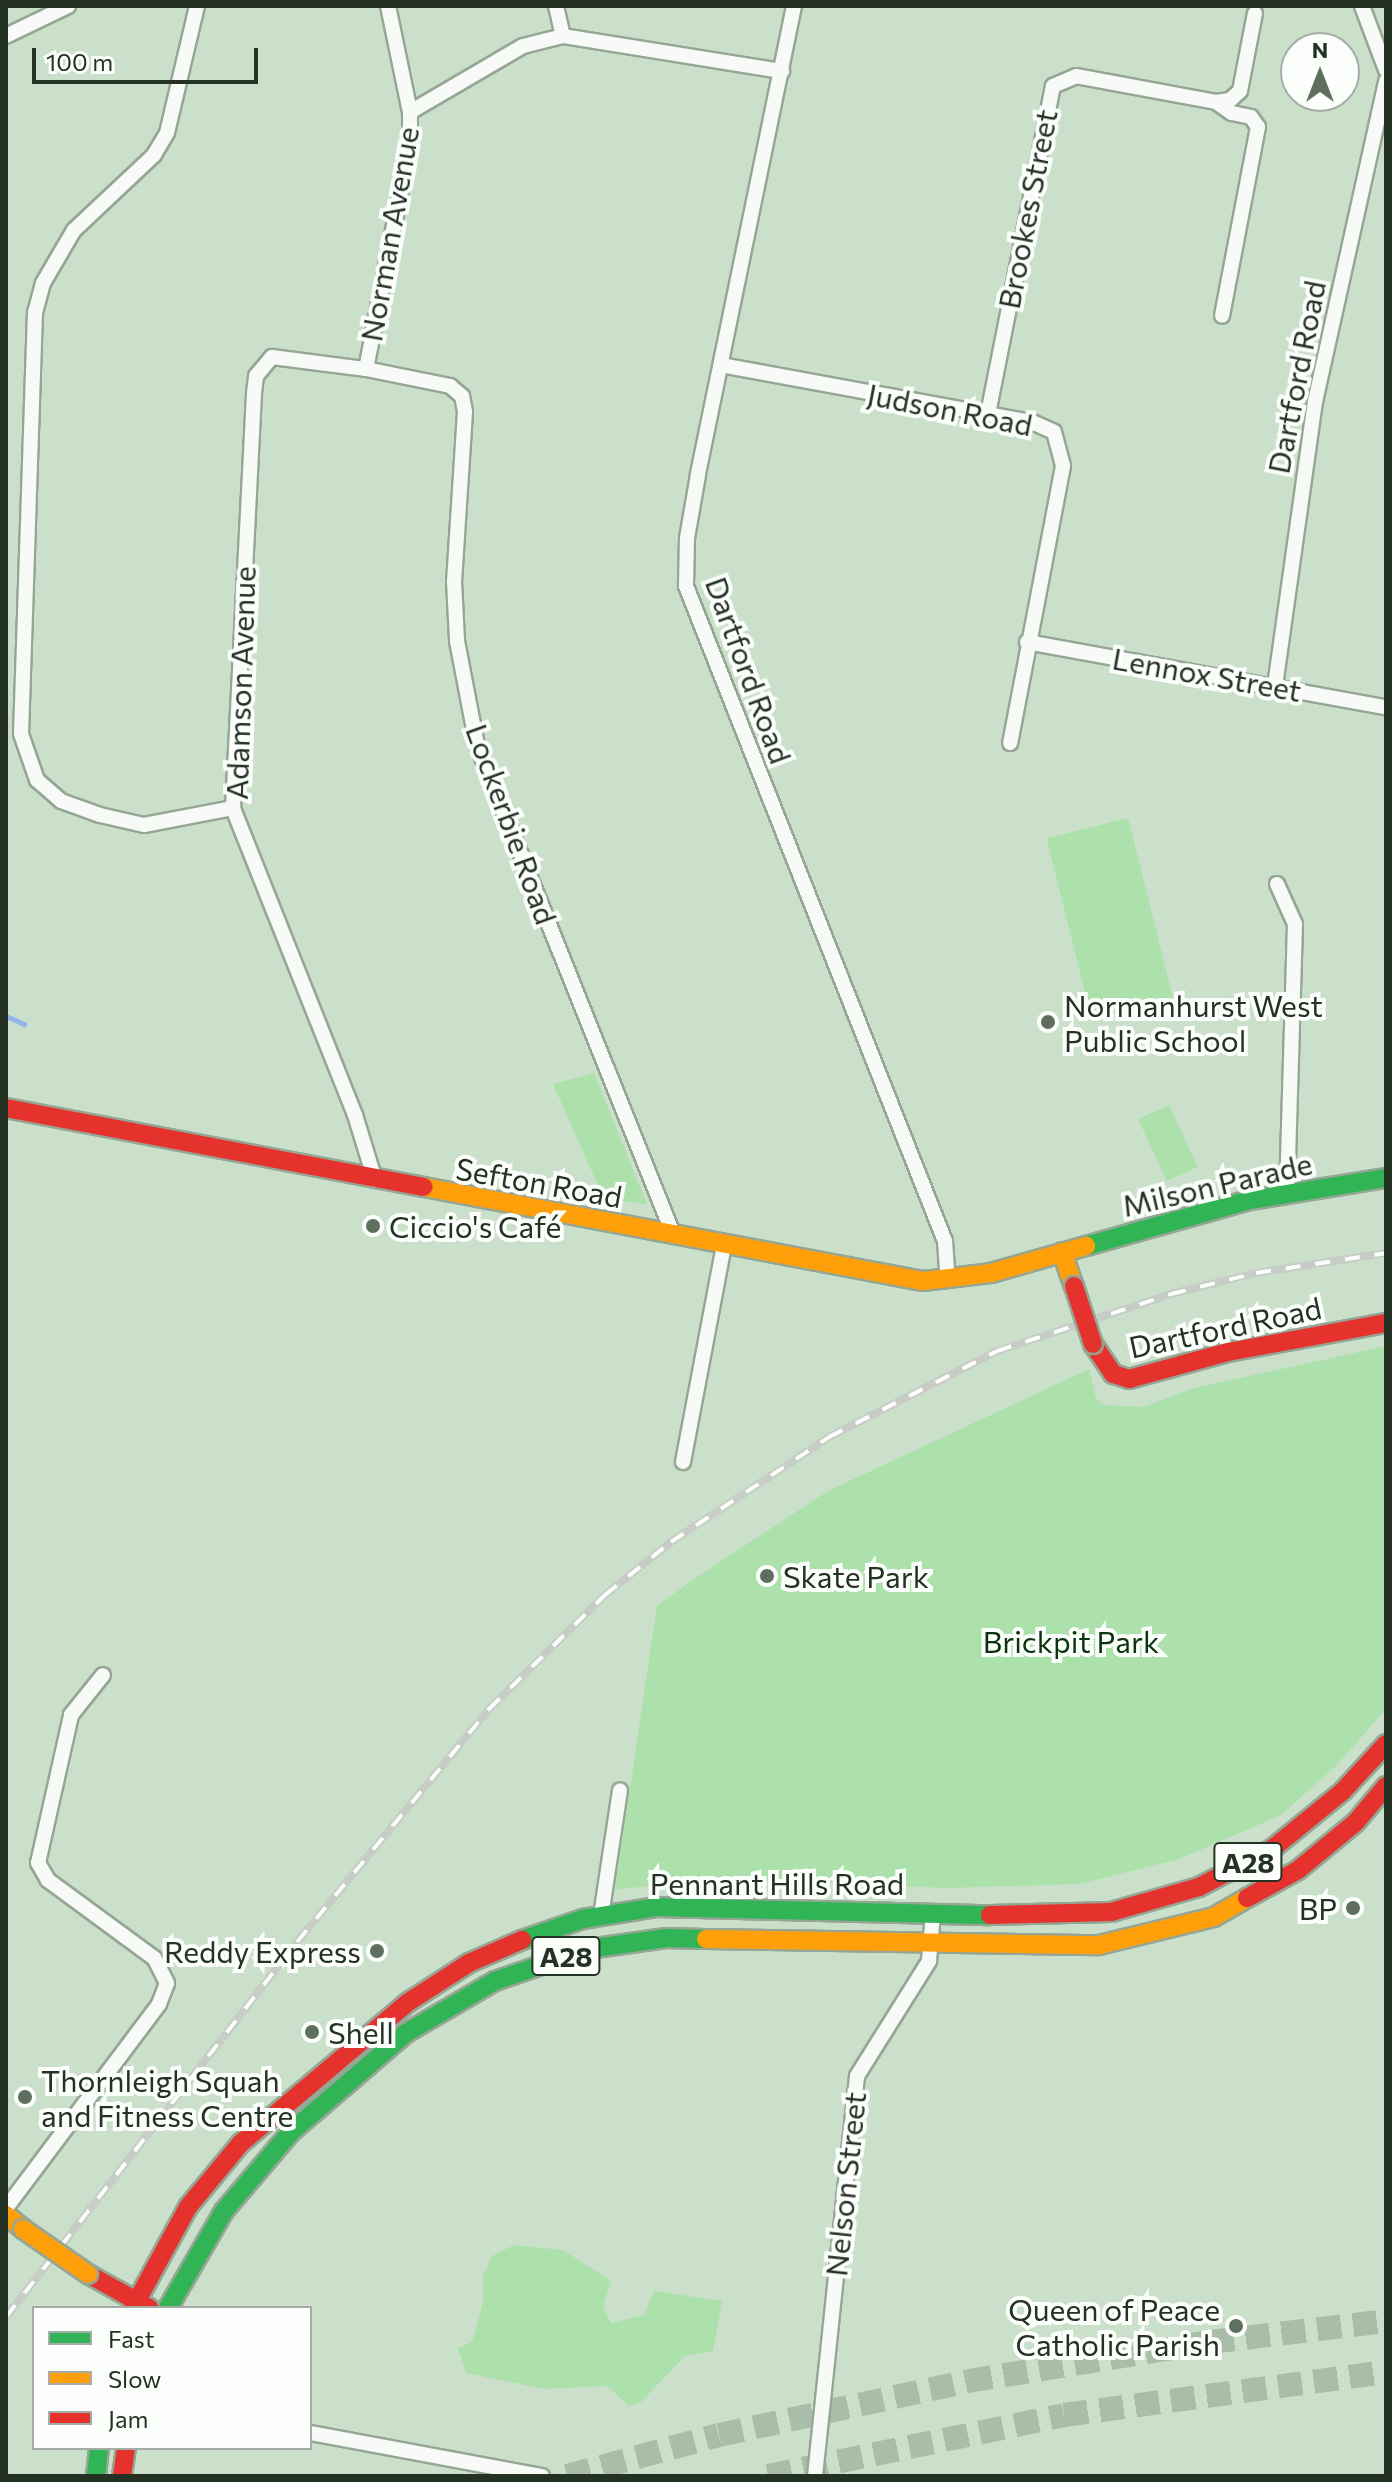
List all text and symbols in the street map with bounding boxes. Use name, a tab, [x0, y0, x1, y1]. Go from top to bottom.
scale bar	[36, 32, 262, 82]
north arrow	[1280, 32, 1360, 112]
text: N	[1312, 36, 1328, 63]
text: 100 m	[46, 47, 113, 76]
street label: Brookes Street	[990, 106, 1064, 312]
street label: Norman Avenue	[352, 124, 426, 344]
street label: Dartford Road	[1260, 278, 1332, 476]
street label: Judson Road	[864, 375, 1036, 443]
street label: Adamson Avenue	[218, 566, 262, 800]
street label: Dartford Road	[699, 572, 799, 768]
street label: Lennox Street	[1110, 640, 1304, 708]
street label: Lockerbie Road	[459, 719, 565, 929]
place label: Normanhurst West Public School	[1064, 987, 1323, 1058]
marker: Normanhurst West Public School	[1039, 1013, 1057, 1031]
street label: Milson Parade	[1119, 1145, 1315, 1223]
street label: Sefton Road	[453, 1150, 625, 1214]
place label: Ciccio's Café	[389, 1208, 561, 1244]
marker: Ciccio's Café	[364, 1217, 382, 1235]
street label: Dartford Road	[1126, 1289, 1324, 1365]
place label: Skate Park	[783, 1558, 929, 1594]
marker: Skate Park	[758, 1567, 776, 1585]
park label: Brickpit Park	[983, 1623, 1159, 1659]
road number: A28	[1212, 1838, 1284, 1886]
street label: Pennant Hills Road	[650, 1865, 904, 1901]
place label: BP	[1299, 1890, 1337, 1926]
marker: BP	[1344, 1899, 1362, 1917]
road number: A28	[530, 1932, 602, 1980]
place label: Reddy Express	[164, 1933, 361, 1969]
marker: Reddy Express	[368, 1942, 386, 1960]
place label: Shell	[328, 2014, 394, 2050]
marker: Shell	[303, 2023, 321, 2041]
place label: Thornleigh Squah and Fitness Centre	[41, 2062, 293, 2132]
marker: Thornleigh Squah and Fitness Centre	[16, 2088, 34, 2106]
street label: Nelson Street	[817, 2090, 873, 2278]
place label: Queen of Peace Catholic Parish	[1008, 2291, 1220, 2362]
legend	[32, 2306, 312, 2450]
marker: Queen of Peace Catholic Parish	[1227, 2317, 1245, 2335]
text: Fast	[108, 2324, 155, 2353]
text: Slow	[108, 2364, 161, 2393]
text: Jam	[108, 2404, 148, 2433]

